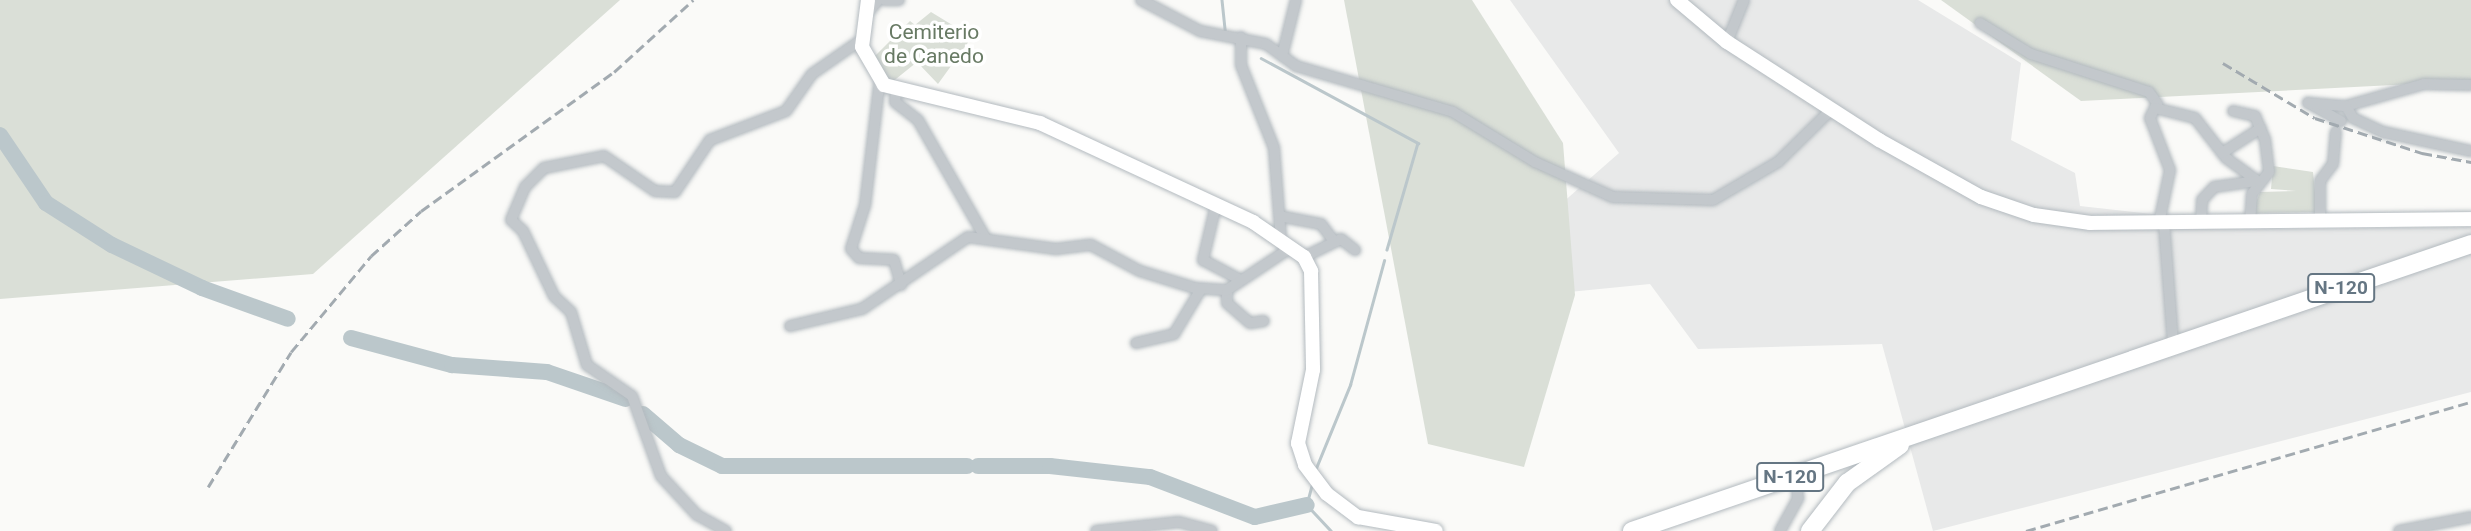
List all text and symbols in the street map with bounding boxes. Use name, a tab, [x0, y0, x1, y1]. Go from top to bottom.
park label: Cemiterio de Canedo	[884, 19, 984, 69]
road number: N-120	[2306, 272, 2376, 304]
road number: N-120	[1755, 462, 1825, 492]

